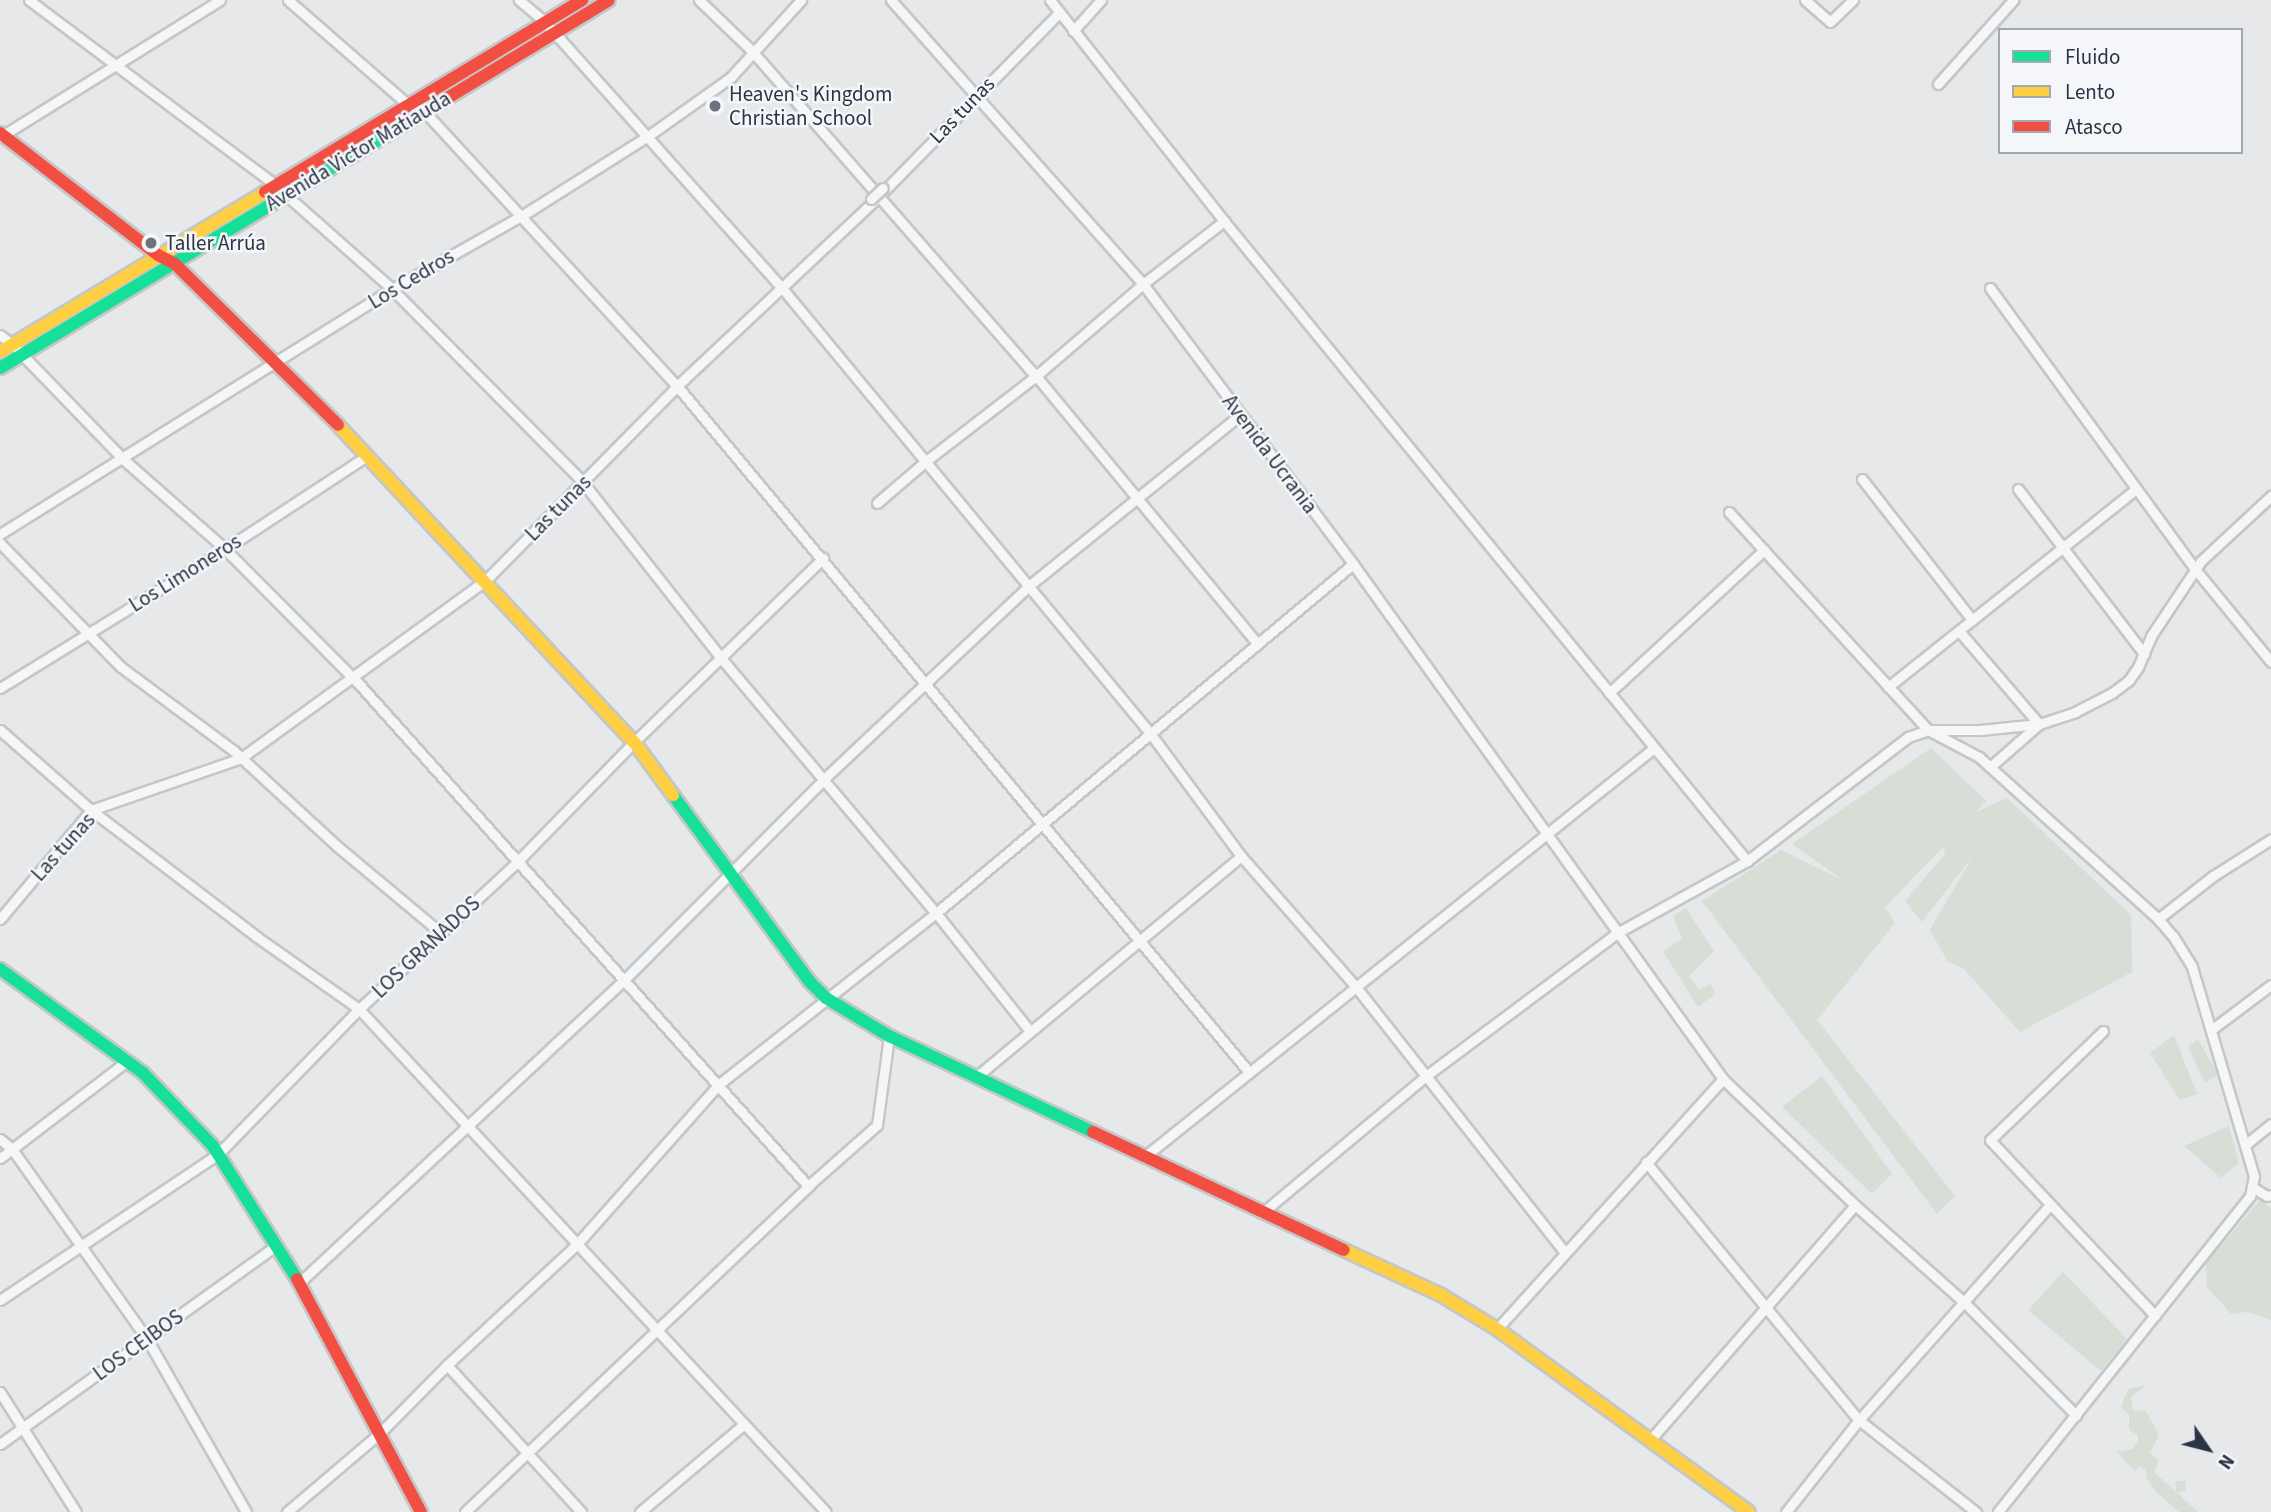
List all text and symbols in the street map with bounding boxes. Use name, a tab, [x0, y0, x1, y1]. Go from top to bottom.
legend	[1998, 28, 2243, 154]
text: Fluido	[2065, 42, 2120, 72]
street label: Las tunas	[924, 71, 1000, 149]
text: Lento	[2065, 77, 2115, 107]
place label: Heaven's Kingdom Christian School	[729, 81, 892, 131]
street label: Avenida Victor Matiauda	[261, 86, 455, 216]
marker: Heaven's Kingdom Christian School	[707, 98, 723, 114]
text: Atasco	[2065, 112, 2123, 142]
place label: Taller Arrúa	[165, 230, 266, 256]
marker: Taller Arrúa	[143, 235, 159, 251]
street label: Los Cedros	[364, 244, 458, 314]
street label: Avenida Ucrania	[1217, 390, 1323, 518]
street label: Las tunas	[520, 470, 596, 546]
street label: Los Limoneros	[124, 529, 246, 617]
street label: Las tunas	[26, 808, 100, 886]
street label: LOS GRANADOS	[367, 891, 485, 1003]
street label: LOS CEIBOS	[88, 1304, 188, 1386]
north arrow	[2173, 1414, 2243, 1484]
text: N	[2211, 1448, 2240, 1474]

